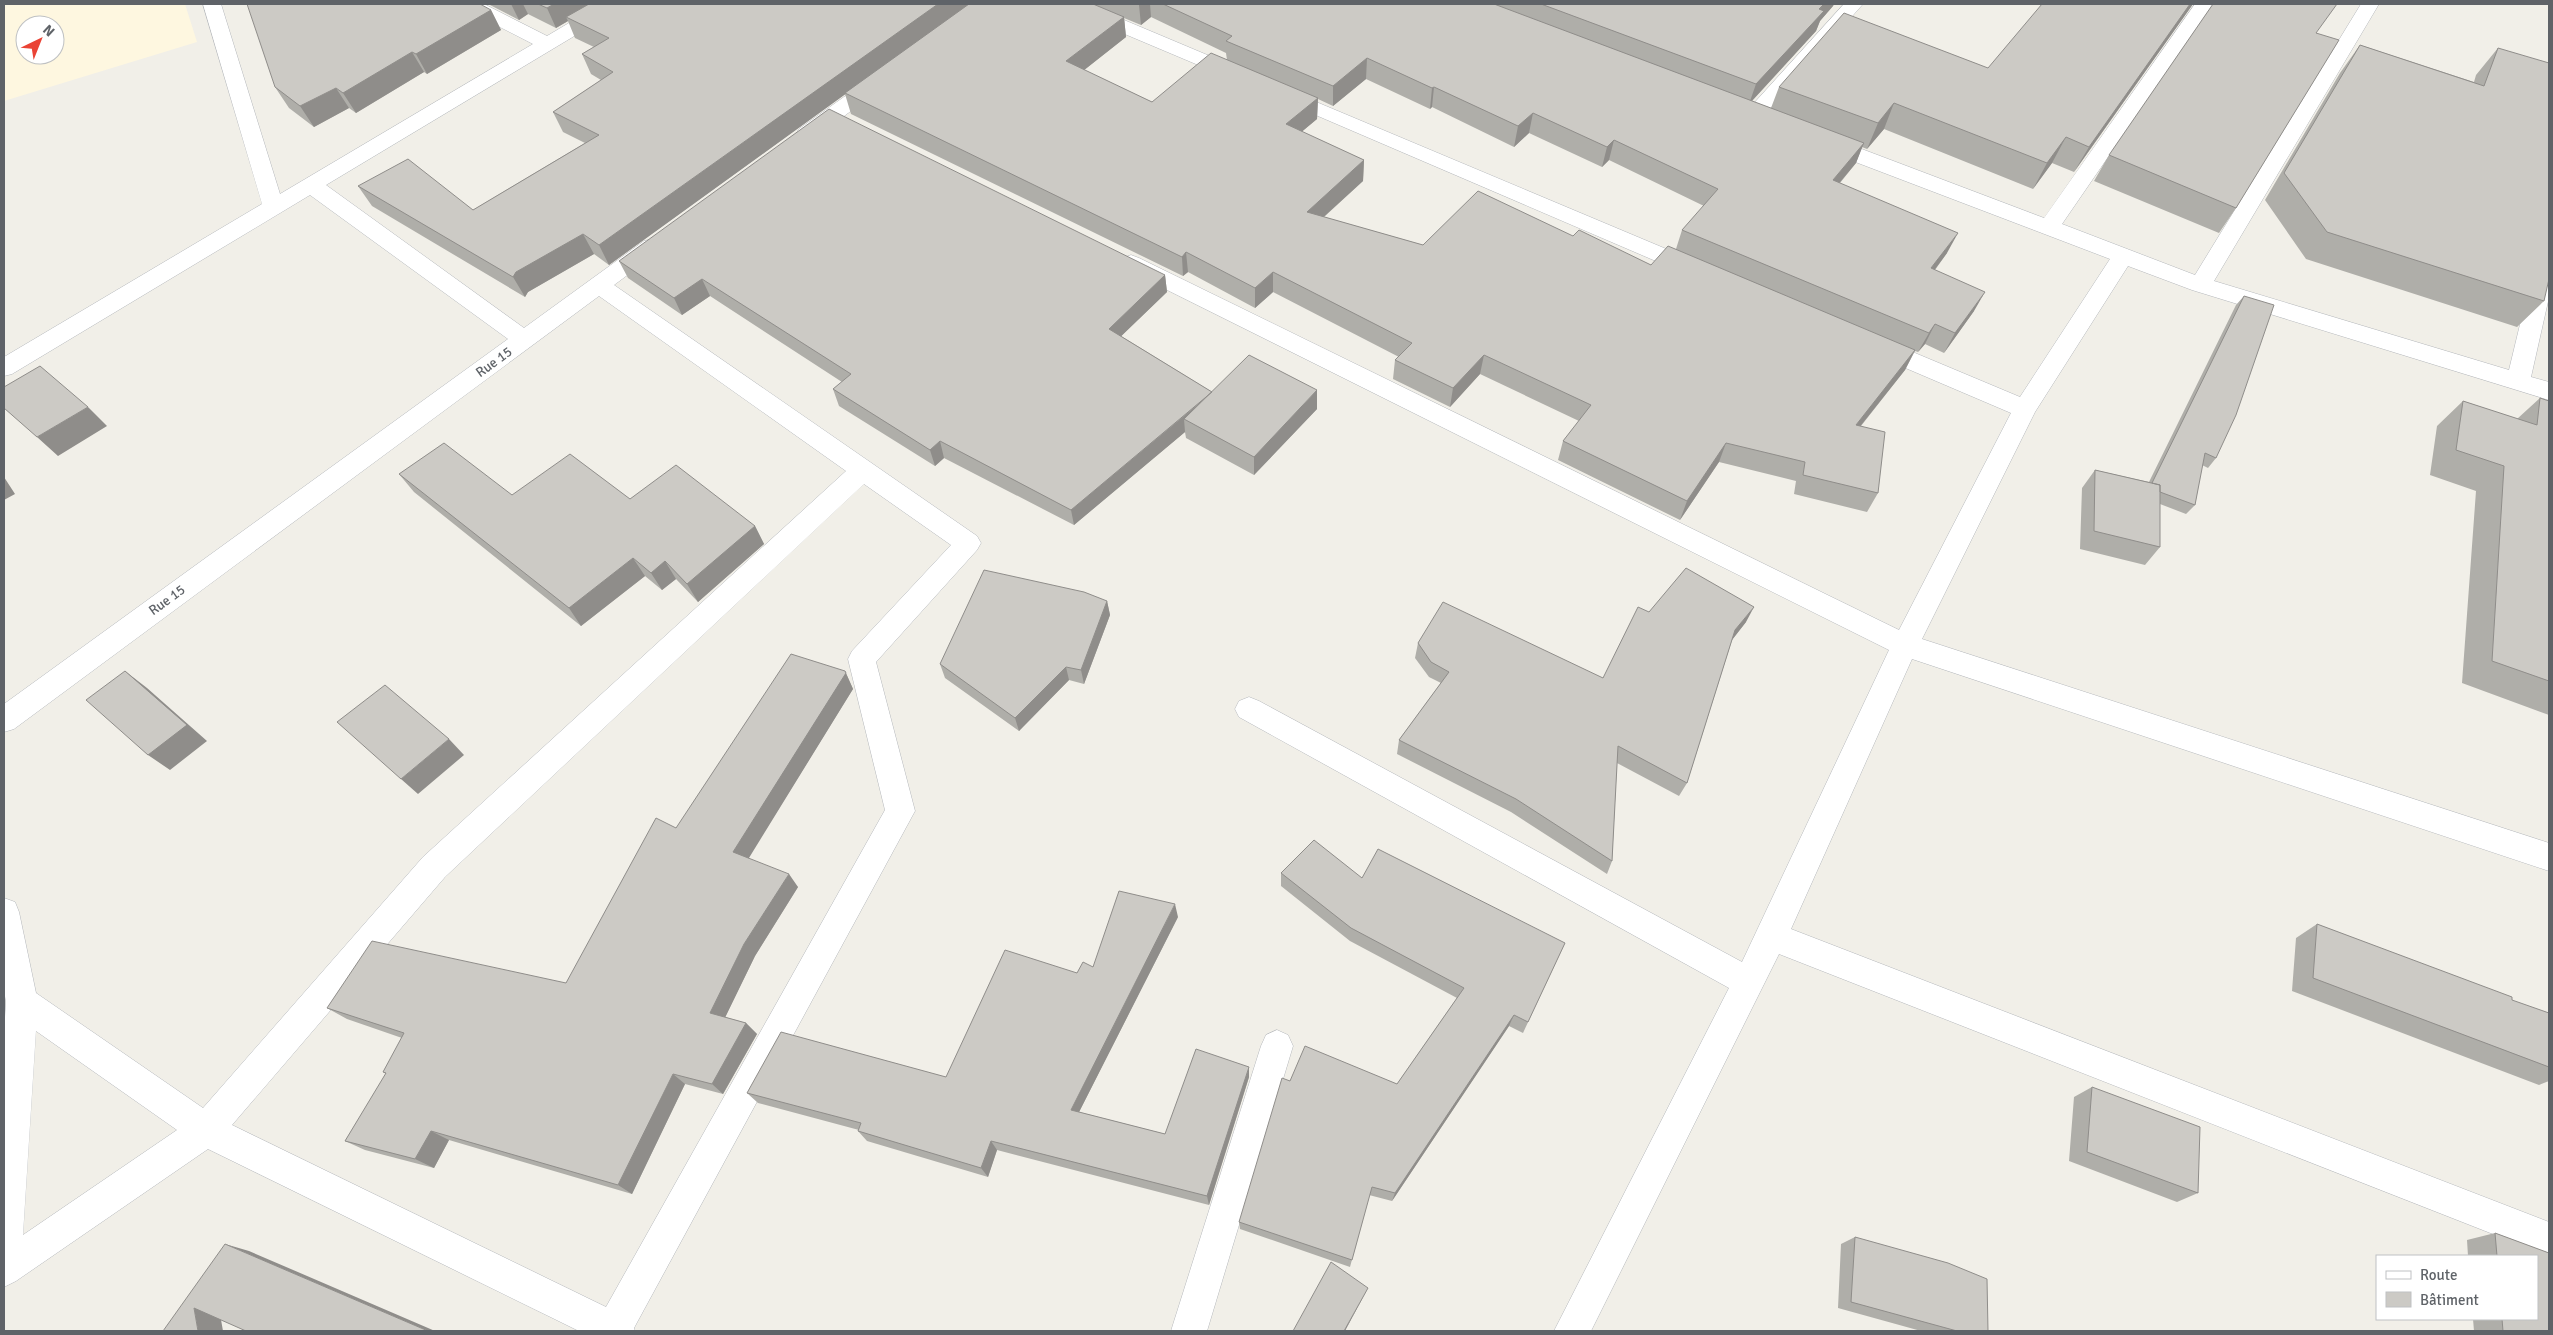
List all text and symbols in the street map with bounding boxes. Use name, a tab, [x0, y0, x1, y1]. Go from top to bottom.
north arrow	[15, 15, 65, 65]
text: N	[39, 21, 58, 40]
street label: Rue 15	[472, 343, 516, 381]
street label: Rue 15	[145, 581, 189, 619]
legend	[2376, 1255, 2538, 1320]
text: Route	[2420, 1266, 2457, 1284]
text: Bâtiment	[2420, 1291, 2479, 1309]

